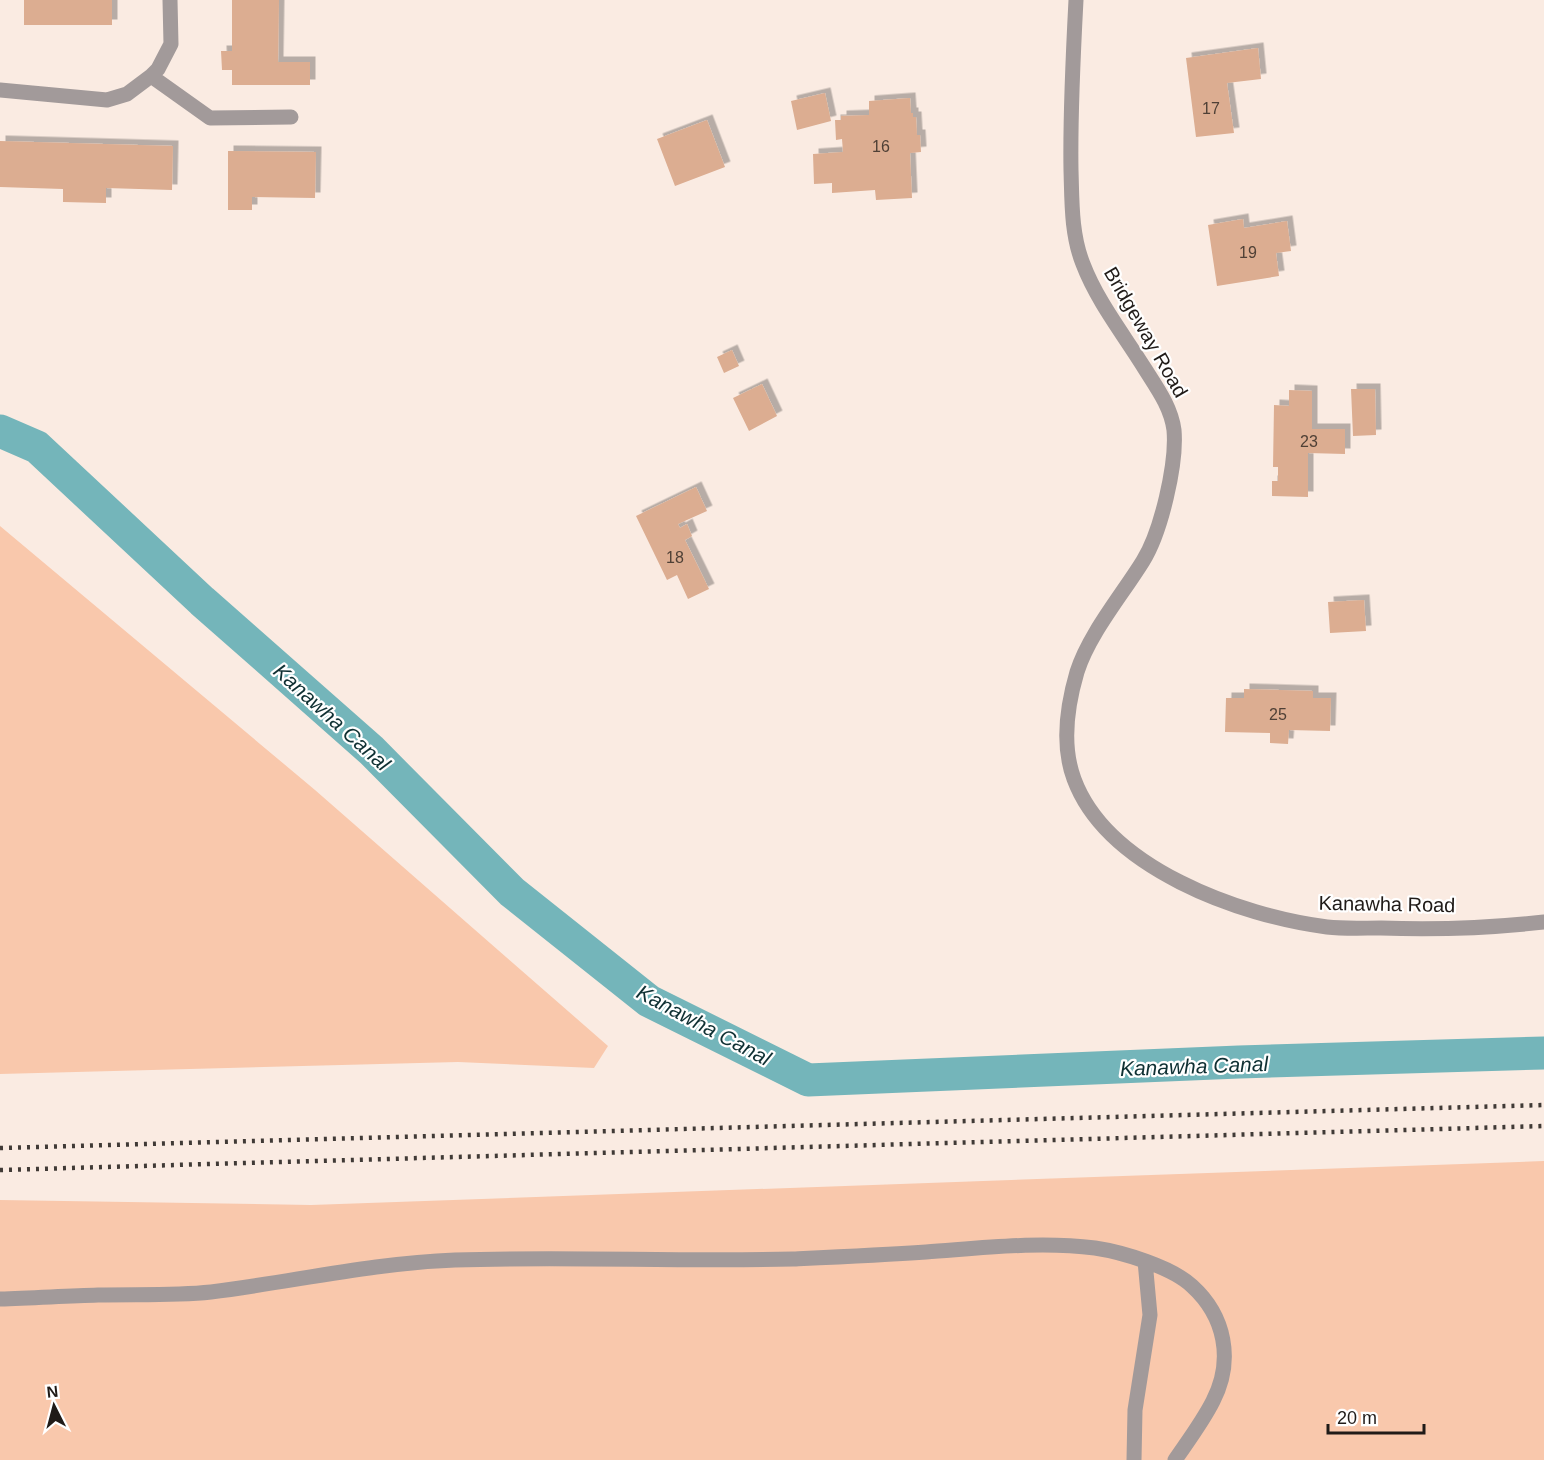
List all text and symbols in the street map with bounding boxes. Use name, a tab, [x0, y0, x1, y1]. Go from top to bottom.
house number: 17	[1202, 100, 1220, 117]
house number: 16	[872, 138, 890, 155]
house number: 19	[1239, 244, 1257, 261]
street label: Bridgeway Road	[1100, 263, 1192, 401]
house number: 23	[1300, 433, 1318, 450]
house number: 18	[666, 549, 684, 566]
water label: Kanawha Canal	[269, 659, 396, 776]
house number: 25	[1269, 706, 1287, 723]
street label: Kanawha Road	[1318, 892, 1456, 916]
water label: Kanawha Canal	[633, 980, 776, 1071]
water label: Kanawha Canal	[1120, 1052, 1270, 1080]
north arrow	[24, 1376, 84, 1436]
text: N	[46, 1383, 59, 1401]
scale bar	[1328, 1397, 1424, 1435]
text: 20 m	[1337, 1408, 1377, 1428]

